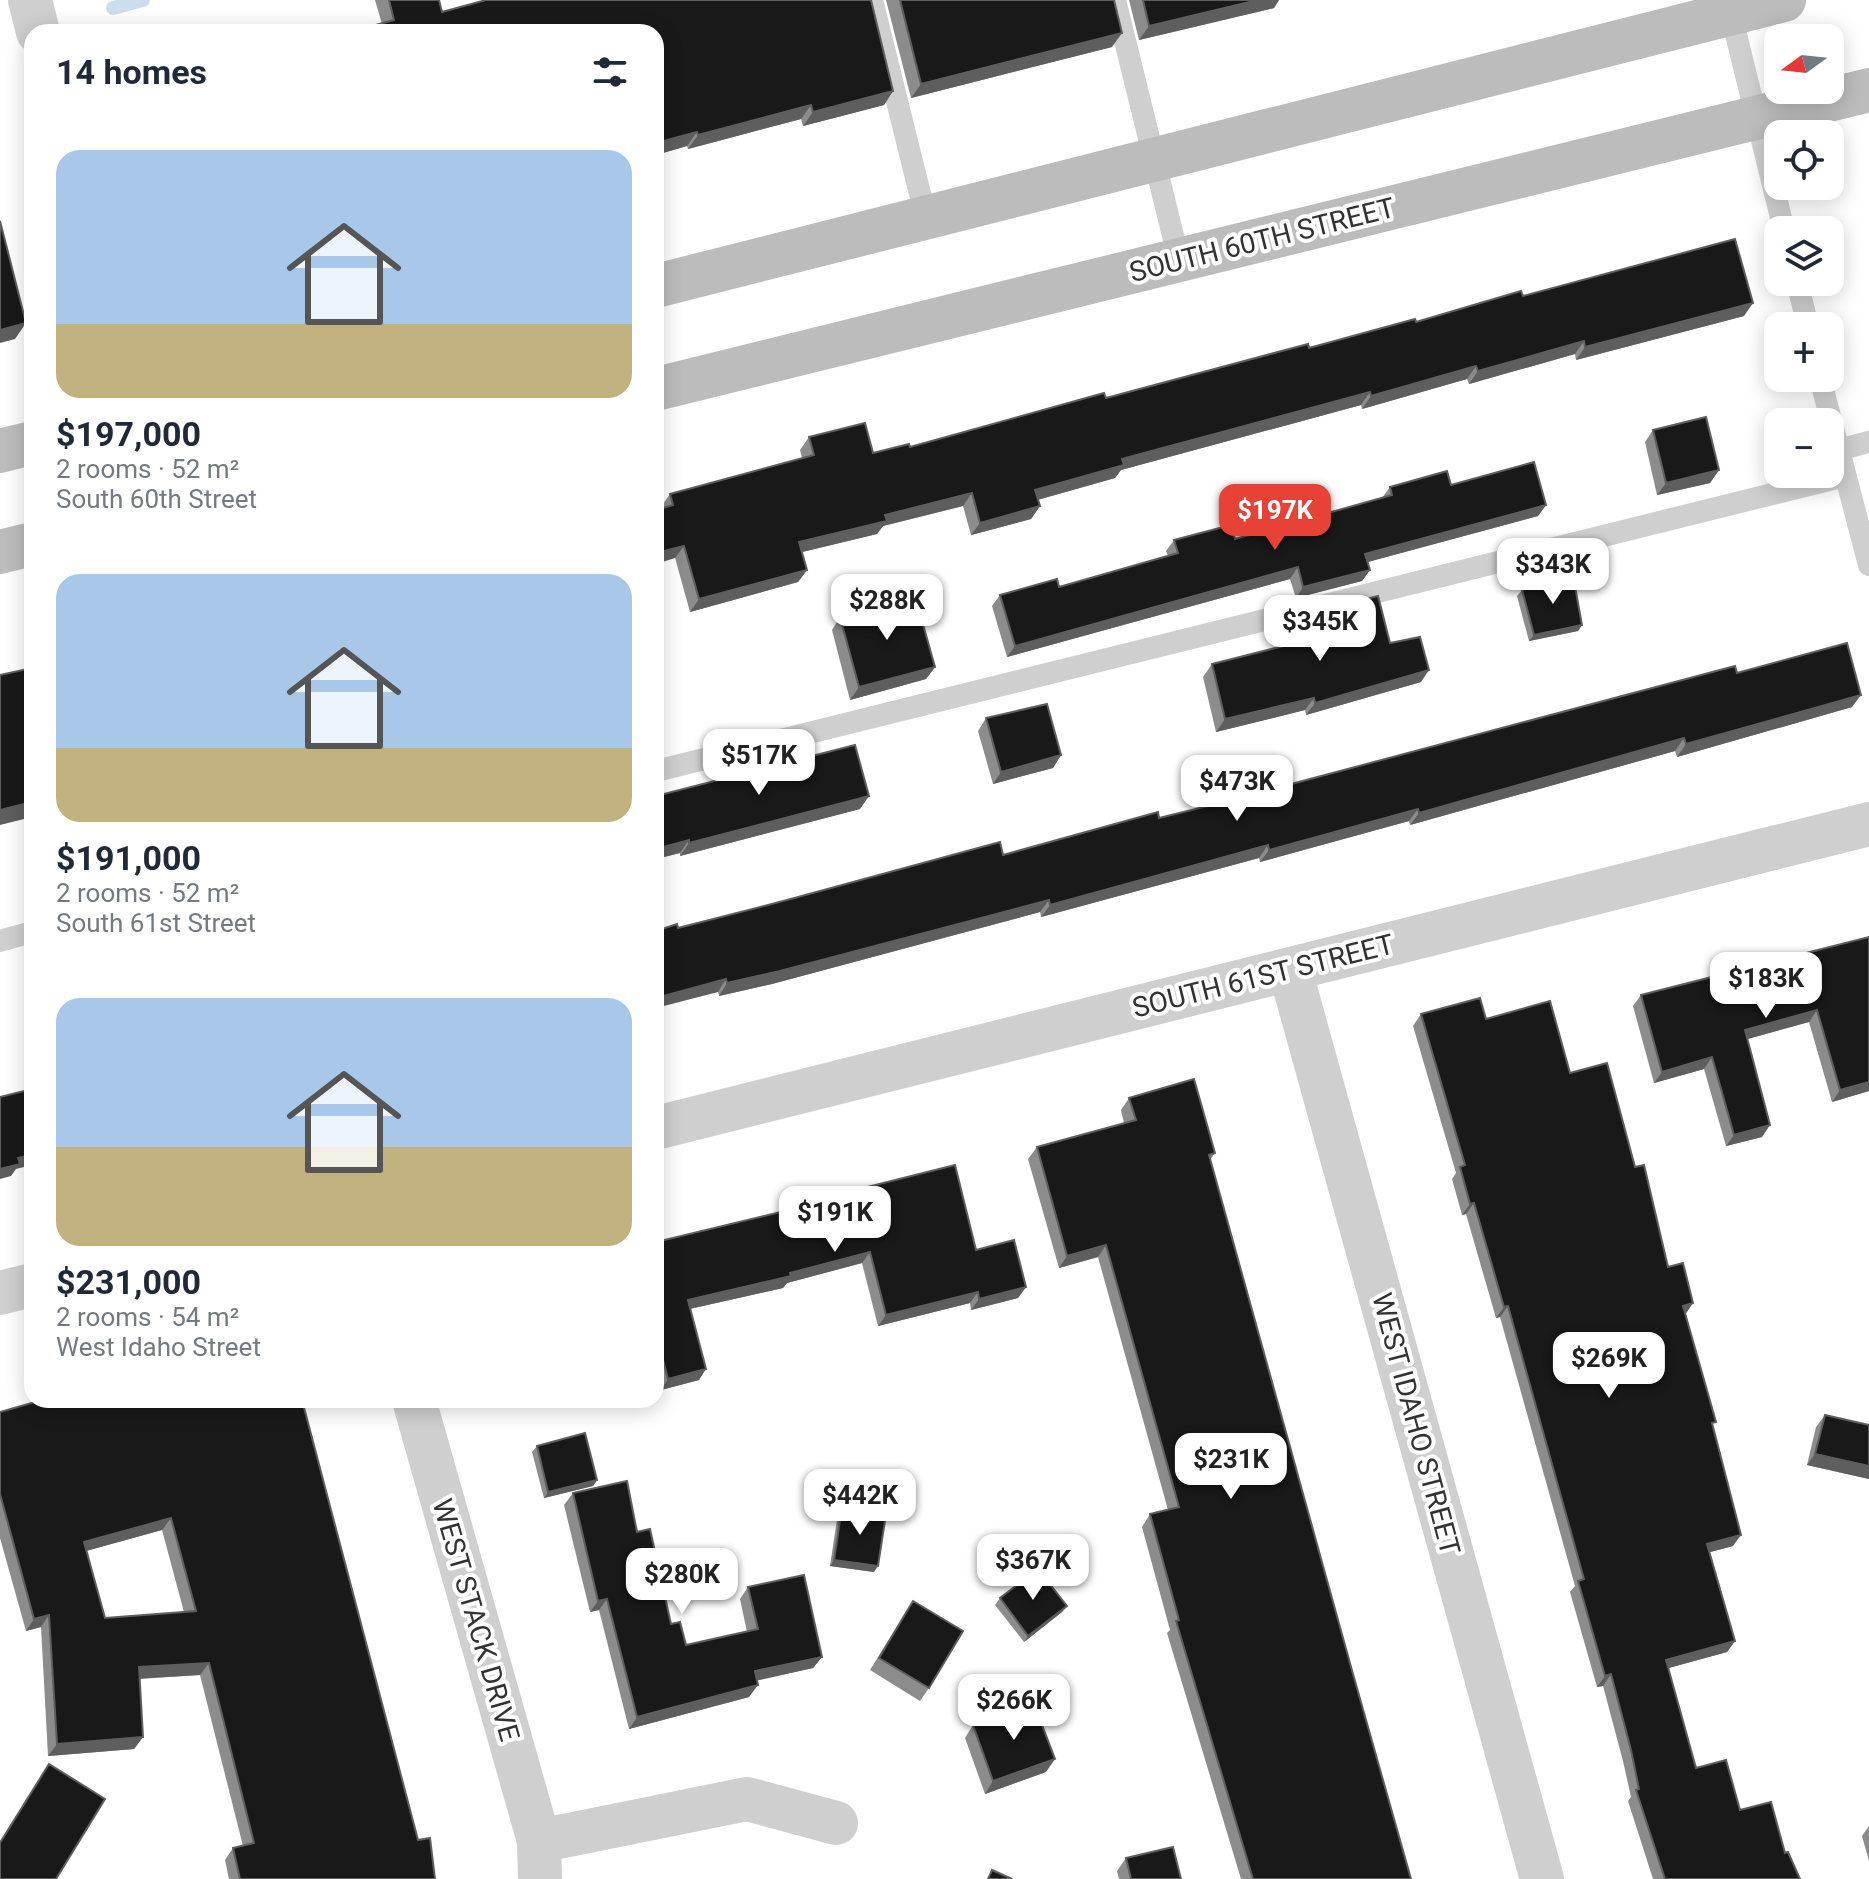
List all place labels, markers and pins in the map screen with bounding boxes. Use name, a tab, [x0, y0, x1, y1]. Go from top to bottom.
pin: $197K	[1219, 484, 1331, 552]
pin: $343K	[1497, 538, 1609, 606]
pin: $288K	[831, 574, 943, 642]
pin: $345K	[1264, 595, 1376, 663]
pin: $517K	[703, 729, 815, 797]
pin: $473K	[1181, 755, 1293, 823]
pin: $183K	[1710, 952, 1822, 1020]
pin: $191K	[779, 1186, 891, 1254]
pin: $269K	[1553, 1332, 1665, 1400]
pin: $231K	[1175, 1433, 1287, 1501]
pin: $442K	[804, 1469, 916, 1537]
pin: $367K	[977, 1534, 1089, 1602]
pin: $280K	[626, 1548, 738, 1616]
pin: $266K	[958, 1674, 1070, 1742]

